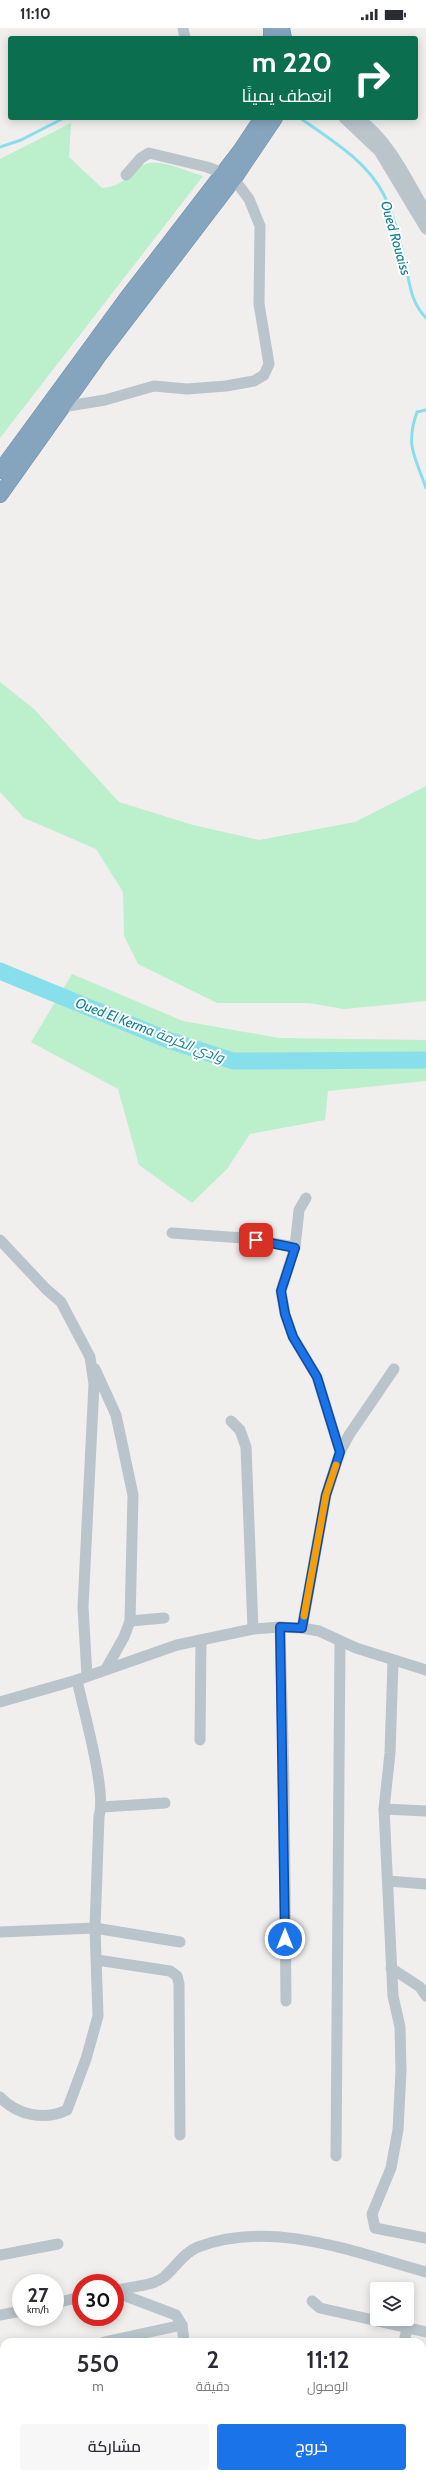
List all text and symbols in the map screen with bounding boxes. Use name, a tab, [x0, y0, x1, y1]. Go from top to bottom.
text: 11:10	[20, 5, 51, 23]
text: 220 m	[252, 45, 332, 79]
icon: right	[346, 52, 398, 104]
text: انعطف يمينًا	[242, 85, 332, 107]
water label: Oued Rouaiss	[377, 199, 415, 278]
water label: Oued El Kerma وادي الكرمة	[72, 993, 228, 1070]
pin	[239, 1223, 273, 1257]
icon: arrive	[245, 1229, 267, 1251]
position arrow	[264, 1918, 306, 1960]
speed limit sign: 30	[72, 2274, 124, 2326]
map controls	[370, 2282, 414, 2326]
button: layers	[370, 2282, 414, 2326]
text: 27	[28, 2283, 48, 2307]
text: km/h	[27, 2303, 49, 2316]
text: 2	[206, 2345, 219, 2374]
text: 11:12	[306, 2345, 349, 2374]
text: 550	[77, 2349, 119, 2378]
text: m	[92, 2378, 104, 2394]
text: دقيقة	[196, 2378, 230, 2394]
text: الوصول	[307, 2378, 349, 2394]
button: مشاركة	[20, 2424, 209, 2470]
button: خروج	[217, 2424, 406, 2470]

